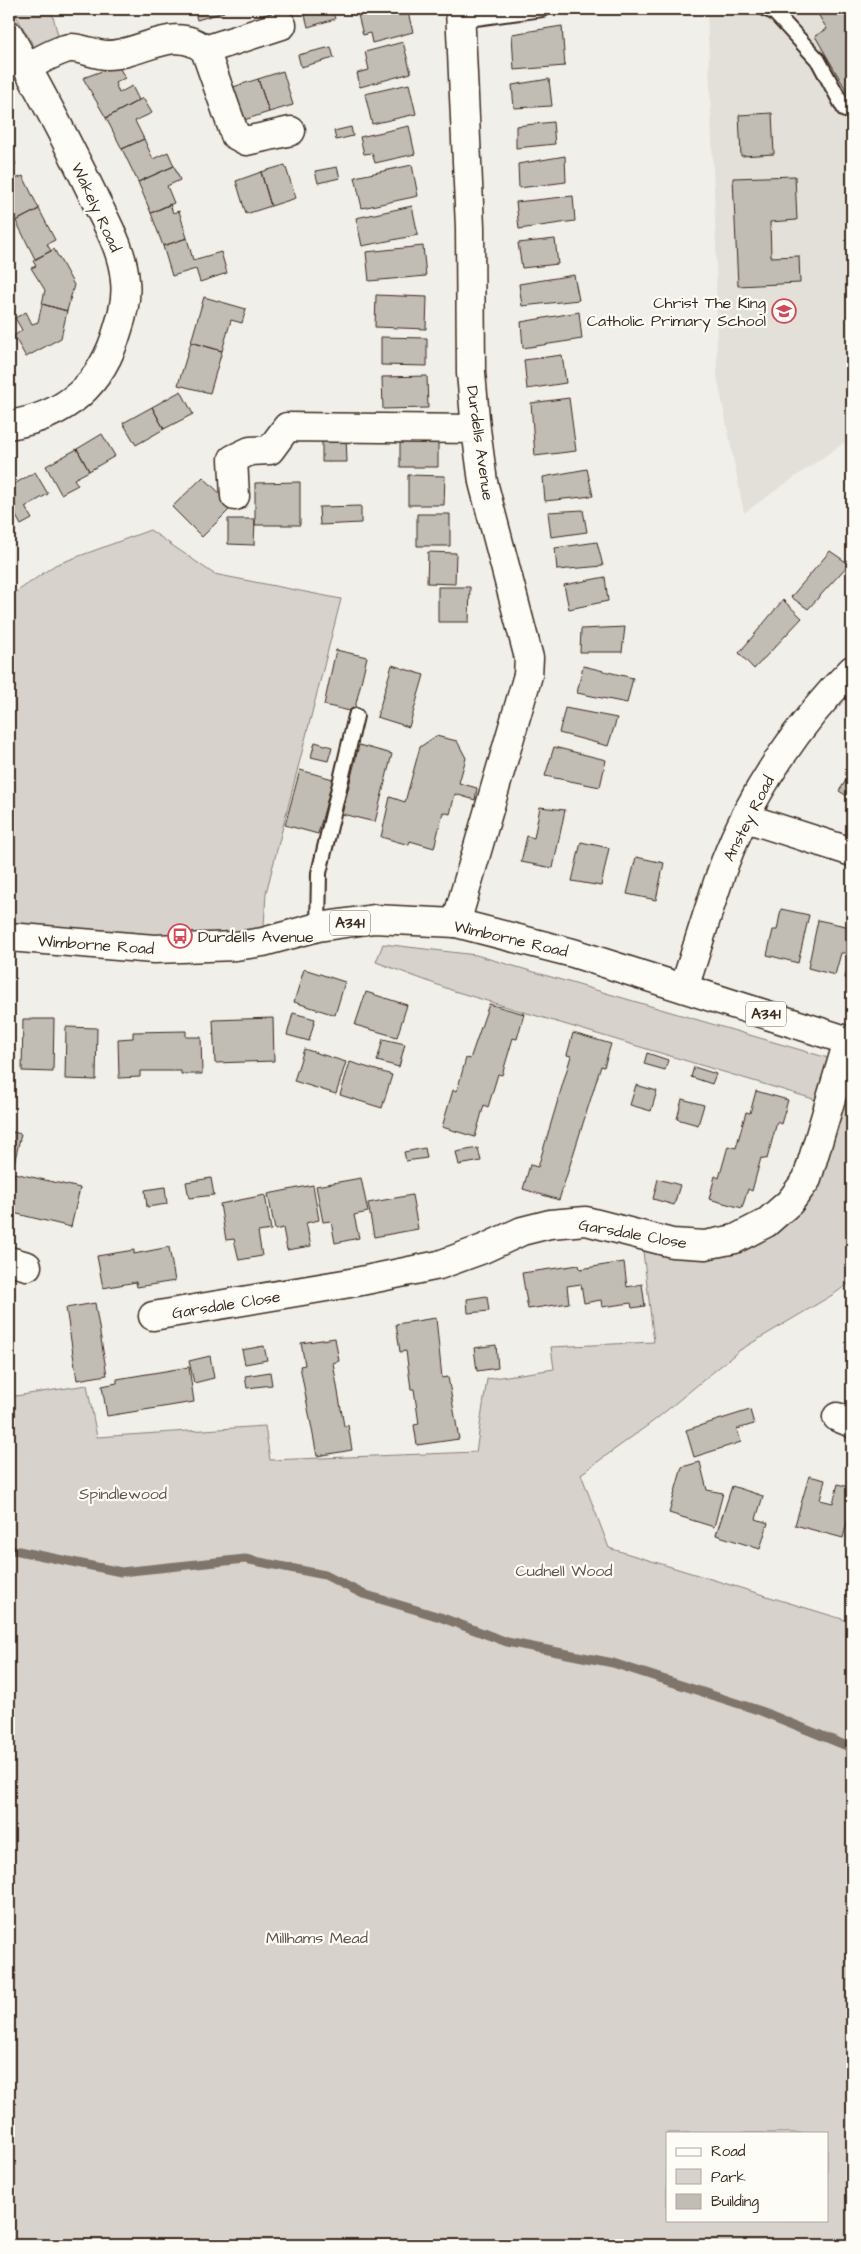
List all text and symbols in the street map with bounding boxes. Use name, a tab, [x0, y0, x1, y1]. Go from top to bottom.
street label: Wakely Road	[65, 159, 126, 256]
place label: Christ The King Catholic Primary School	[587, 292, 766, 333]
school or university icon: Christ The King Catholic Primary School	[771, 298, 797, 324]
street label: Durdells Avenue	[461, 384, 499, 502]
street label: Anstey Road	[718, 772, 781, 865]
road number: A341	[330, 910, 370, 936]
street label: Wimborne Road	[452, 915, 570, 963]
bus stop icon: Durdells Avenue	[167, 923, 193, 949]
place label: Durdells Avenue	[198, 926, 314, 948]
street label: Wimborne Road	[37, 930, 155, 960]
road number: A341	[746, 1002, 786, 1026]
street label: Garsdale Close	[577, 1214, 689, 1254]
street label: Garsdale Close	[170, 1286, 282, 1324]
park label: Spindlewood	[79, 1483, 167, 1505]
park label: Cudnell Wood	[516, 1560, 613, 1582]
park label: Millhams Mead	[266, 1927, 368, 1949]
legend	[666, 2132, 828, 2222]
text: Road	[711, 2141, 746, 2162]
text: Park	[711, 2167, 746, 2188]
text: Building	[711, 2191, 759, 2213]

